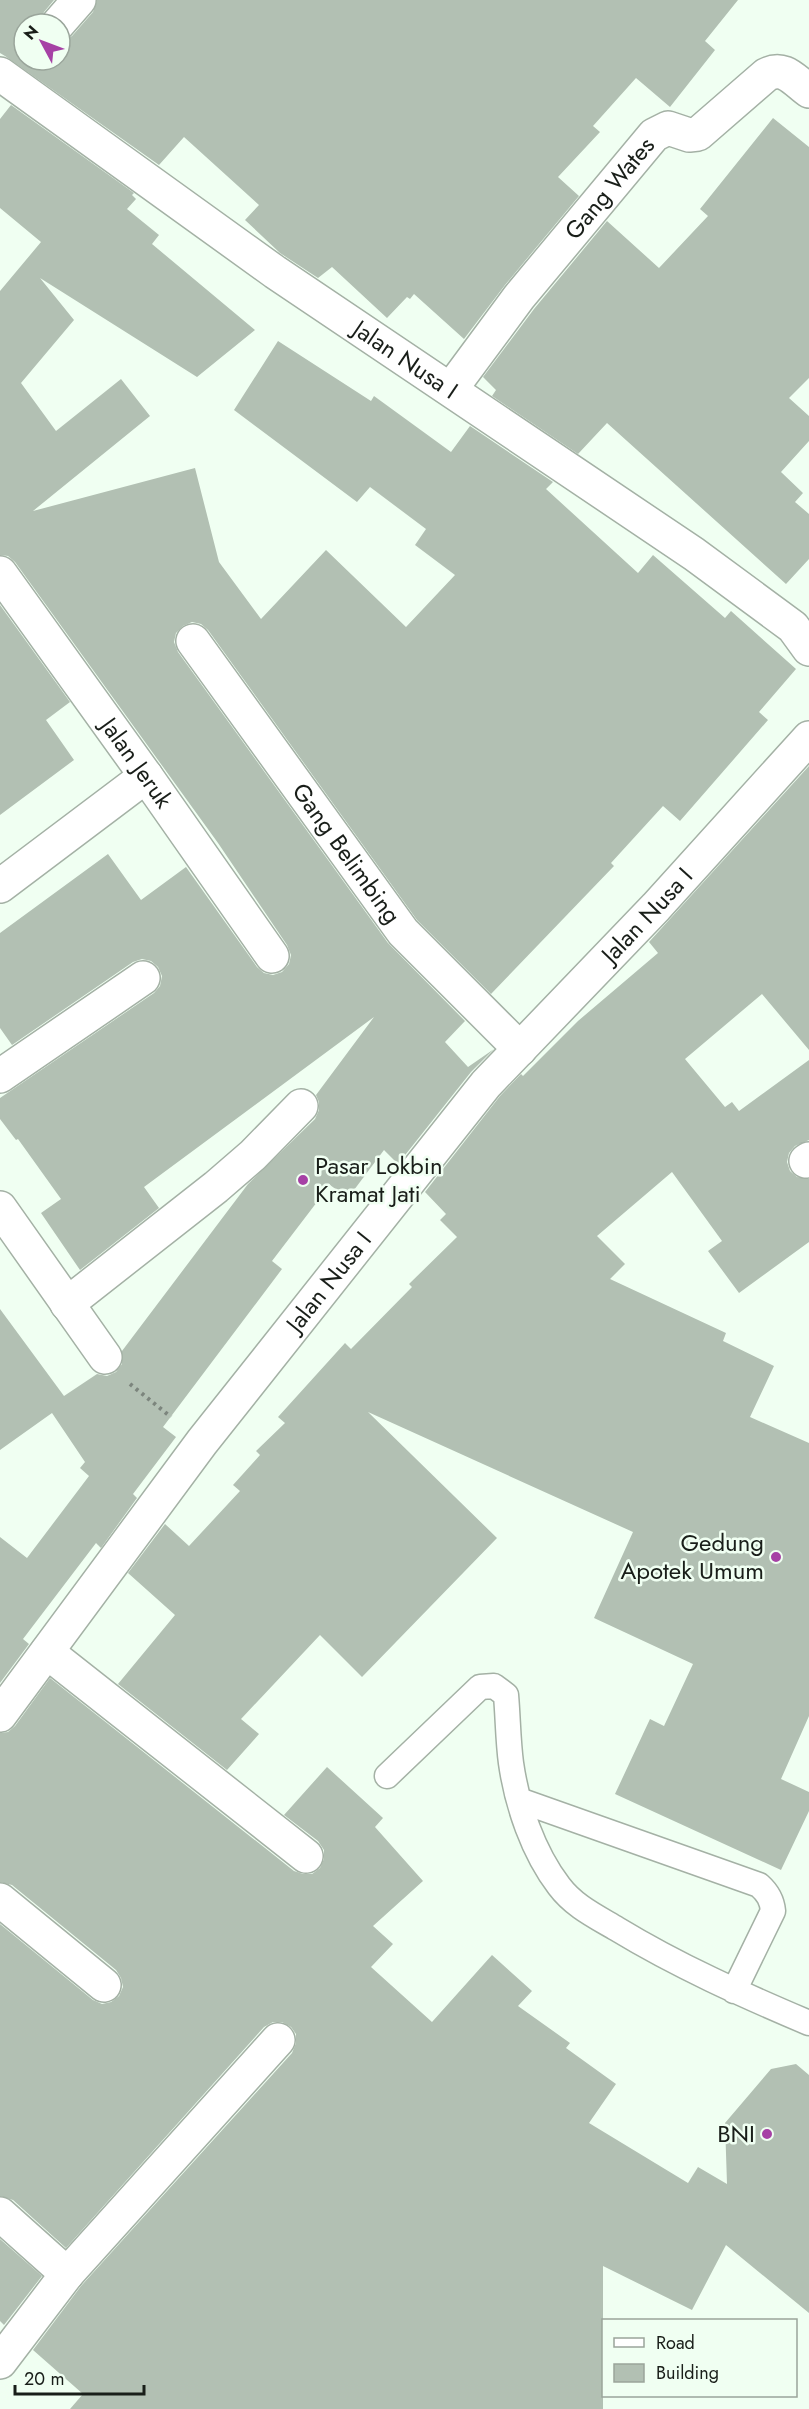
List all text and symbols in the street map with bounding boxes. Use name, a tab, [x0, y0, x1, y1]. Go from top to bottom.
north arrow	[12, 12, 72, 72]
text: N	[18, 20, 44, 45]
street label: Gang Wates	[556, 129, 663, 247]
street label: Jalan Nusa I	[344, 310, 465, 407]
street label: Jalan Jeruk	[91, 708, 182, 815]
street label: Gang Belimbing	[284, 776, 410, 931]
street label: Jalan Nusa I	[591, 859, 701, 973]
place label: Pasar Lokbin Kramat Jati	[315, 1148, 443, 1211]
marker: Pasar Lokbin Kramat Jati	[296, 1173, 310, 1187]
street label: Jalan Nusa I	[276, 1224, 380, 1342]
place label: Gedung Apotek Umum	[620, 1525, 764, 1588]
marker: Gedung Apotek Umum	[769, 1550, 783, 1564]
place label: BNI	[717, 2116, 755, 2151]
marker: BNI	[760, 2127, 774, 2141]
legend	[602, 2319, 797, 2397]
text: Road	[656, 2330, 695, 2356]
scale bar	[15, 2358, 144, 2396]
text: Building	[656, 2360, 719, 2386]
text: 20 m	[24, 2366, 64, 2392]

